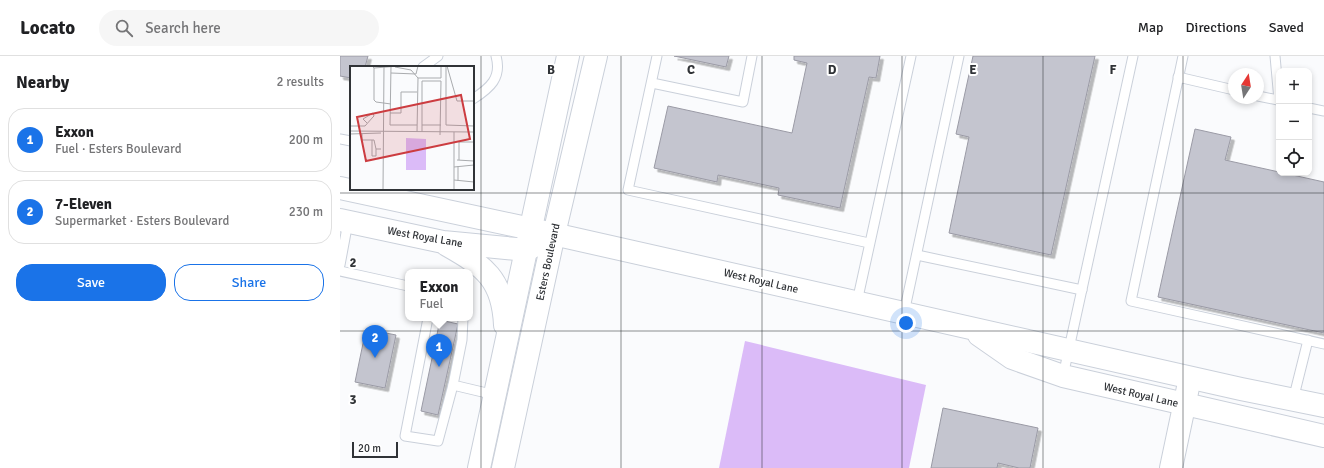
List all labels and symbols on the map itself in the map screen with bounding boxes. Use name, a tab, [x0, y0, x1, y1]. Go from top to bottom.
text: B	[547, 62, 555, 78]
text: C	[687, 62, 695, 78]
text: D	[828, 62, 837, 78]
text: E	[969, 62, 977, 78]
text: F	[1110, 62, 1117, 78]
inset map	[350, 66, 474, 190]
north arrow	[1228, 68, 1264, 104]
street label: Esters Boulevard	[533, 222, 563, 302]
street label: West Royal Lane	[386, 224, 464, 250]
text: 2	[349, 255, 357, 271]
street label: West Royal Lane	[722, 266, 800, 296]
your location	[896, 313, 916, 333]
pin: 2	[362, 325, 388, 358]
pin: 1	[426, 334, 452, 367]
street label: West Royal Lane	[1102, 380, 1180, 410]
text: 3	[349, 392, 357, 408]
scale bar	[352, 440, 398, 459]

